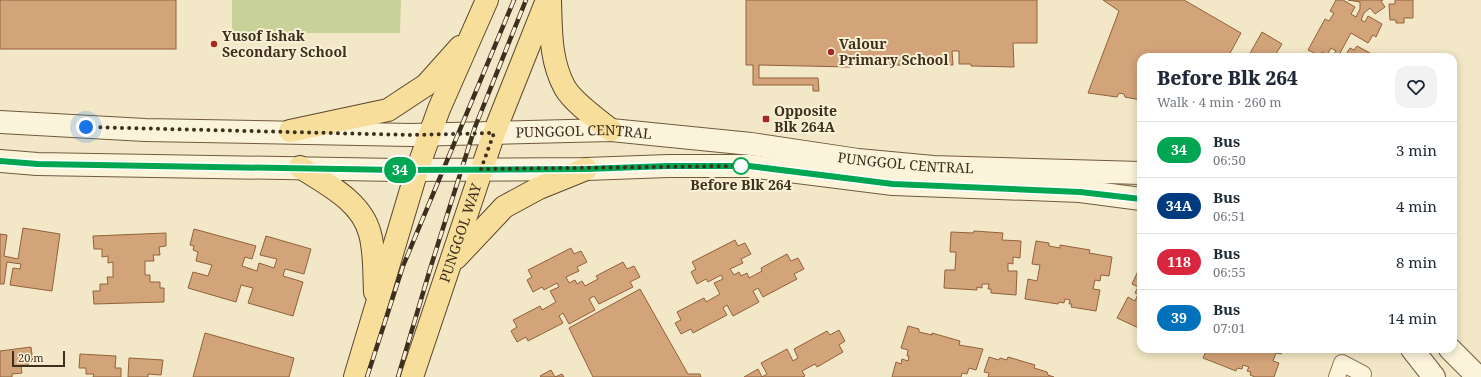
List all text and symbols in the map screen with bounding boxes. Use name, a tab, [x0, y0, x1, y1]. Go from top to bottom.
place label: Yusof Ishak Secondary School	[222, 26, 347, 61]
place label: Valour Primary School	[839, 34, 948, 69]
marker: Yusof Ishak Secondary School	[209, 39, 219, 49]
marker: Valour Primary School	[826, 47, 836, 57]
text: Before Blk 264	[1157, 65, 1298, 91]
button: heart	[1395, 66, 1437, 108]
text: Walk · 4 min · 260 m	[1157, 93, 1282, 111]
place label: Opposite Blk 264A	[774, 101, 837, 136]
marker: Opposite Blk 264A	[761, 114, 771, 124]
your location	[76, 117, 96, 137]
street label: PUNGGOL CENTRAL	[515, 120, 653, 143]
text: Bus	[1213, 131, 1240, 151]
text: 34	[1171, 140, 1187, 159]
text: 3 min	[1396, 140, 1437, 160]
street label: PUNGGOL CENTRAL	[836, 147, 974, 177]
text: 06:50	[1213, 151, 1246, 169]
line badge: 34	[382, 157, 418, 183]
marker: Before Blk 264	[732, 157, 750, 175]
text: 34	[392, 160, 408, 179]
place label: Before Blk 264	[690, 175, 792, 194]
street label: PUNGGOL WAY	[434, 181, 485, 285]
text: Bus	[1213, 187, 1240, 207]
text: 34A	[1166, 196, 1192, 215]
text: 4 min	[1396, 196, 1437, 216]
text: 06:51	[1213, 207, 1246, 225]
text: Bus	[1213, 243, 1240, 263]
text: 118	[1167, 252, 1191, 271]
text: 8 min	[1396, 252, 1437, 272]
text: 06:55	[1213, 263, 1246, 281]
text: Bus	[1213, 299, 1240, 319]
text: 39	[1171, 308, 1187, 327]
text: 14 min	[1388, 308, 1437, 328]
text: 07:01	[1213, 319, 1246, 337]
scale bar	[12, 349, 65, 368]
text: 20 m	[18, 350, 44, 365]

